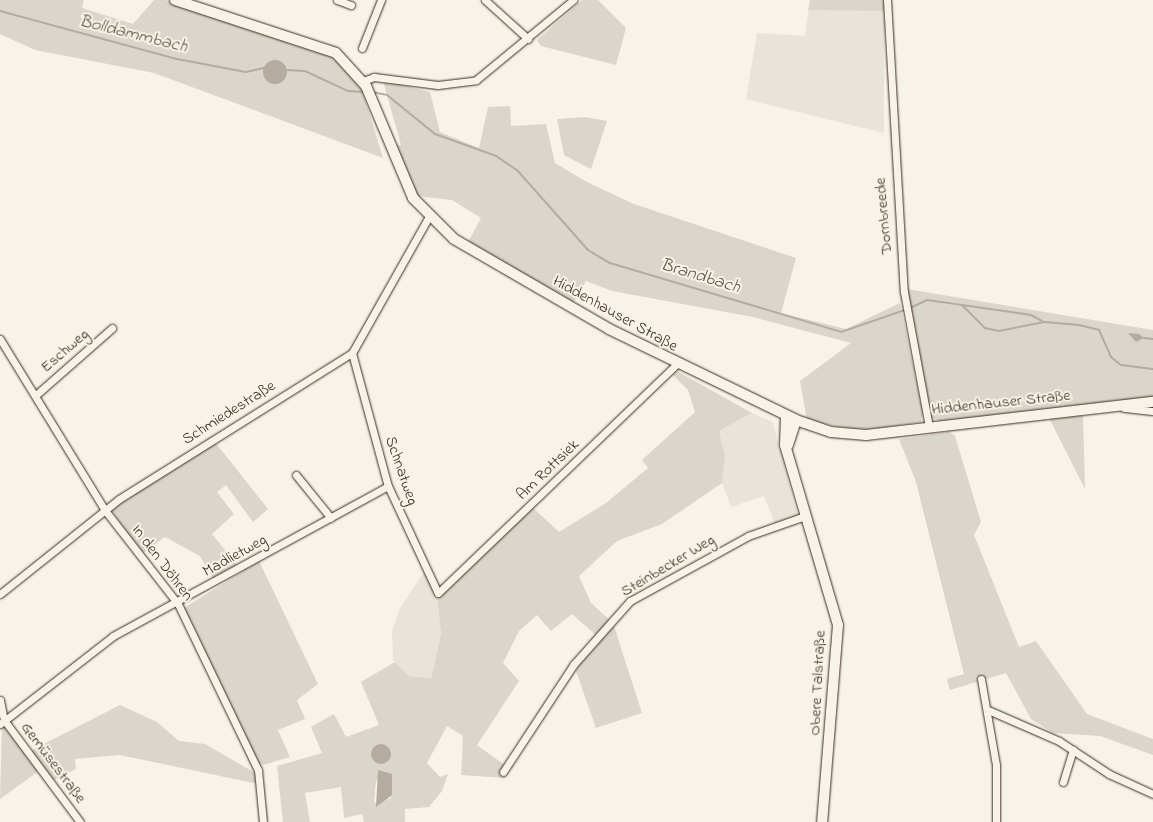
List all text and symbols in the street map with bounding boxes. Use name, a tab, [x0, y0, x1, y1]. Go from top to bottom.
water label: Bolldammbach	[77, 11, 189, 59]
street label: Dornbreede	[871, 177, 897, 255]
water label: Brandbach	[658, 255, 742, 299]
street label: Hiddenhauser Straße	[549, 272, 681, 356]
street label: Eschweg	[37, 325, 93, 377]
street label: Schmiedestraße	[179, 377, 279, 449]
street label: Hiddenhauser Straße	[931, 386, 1071, 420]
street label: Schnatweg	[380, 434, 422, 508]
street label: Am Rottsiek	[513, 436, 583, 504]
street label: In den Döhren	[127, 521, 197, 605]
street label: Steinbecker Weg	[618, 530, 718, 602]
street label: Madlietweg	[200, 531, 270, 581]
street label: Obere Talstraße	[806, 630, 830, 736]
street label: Gemüsestraße	[16, 719, 90, 807]

